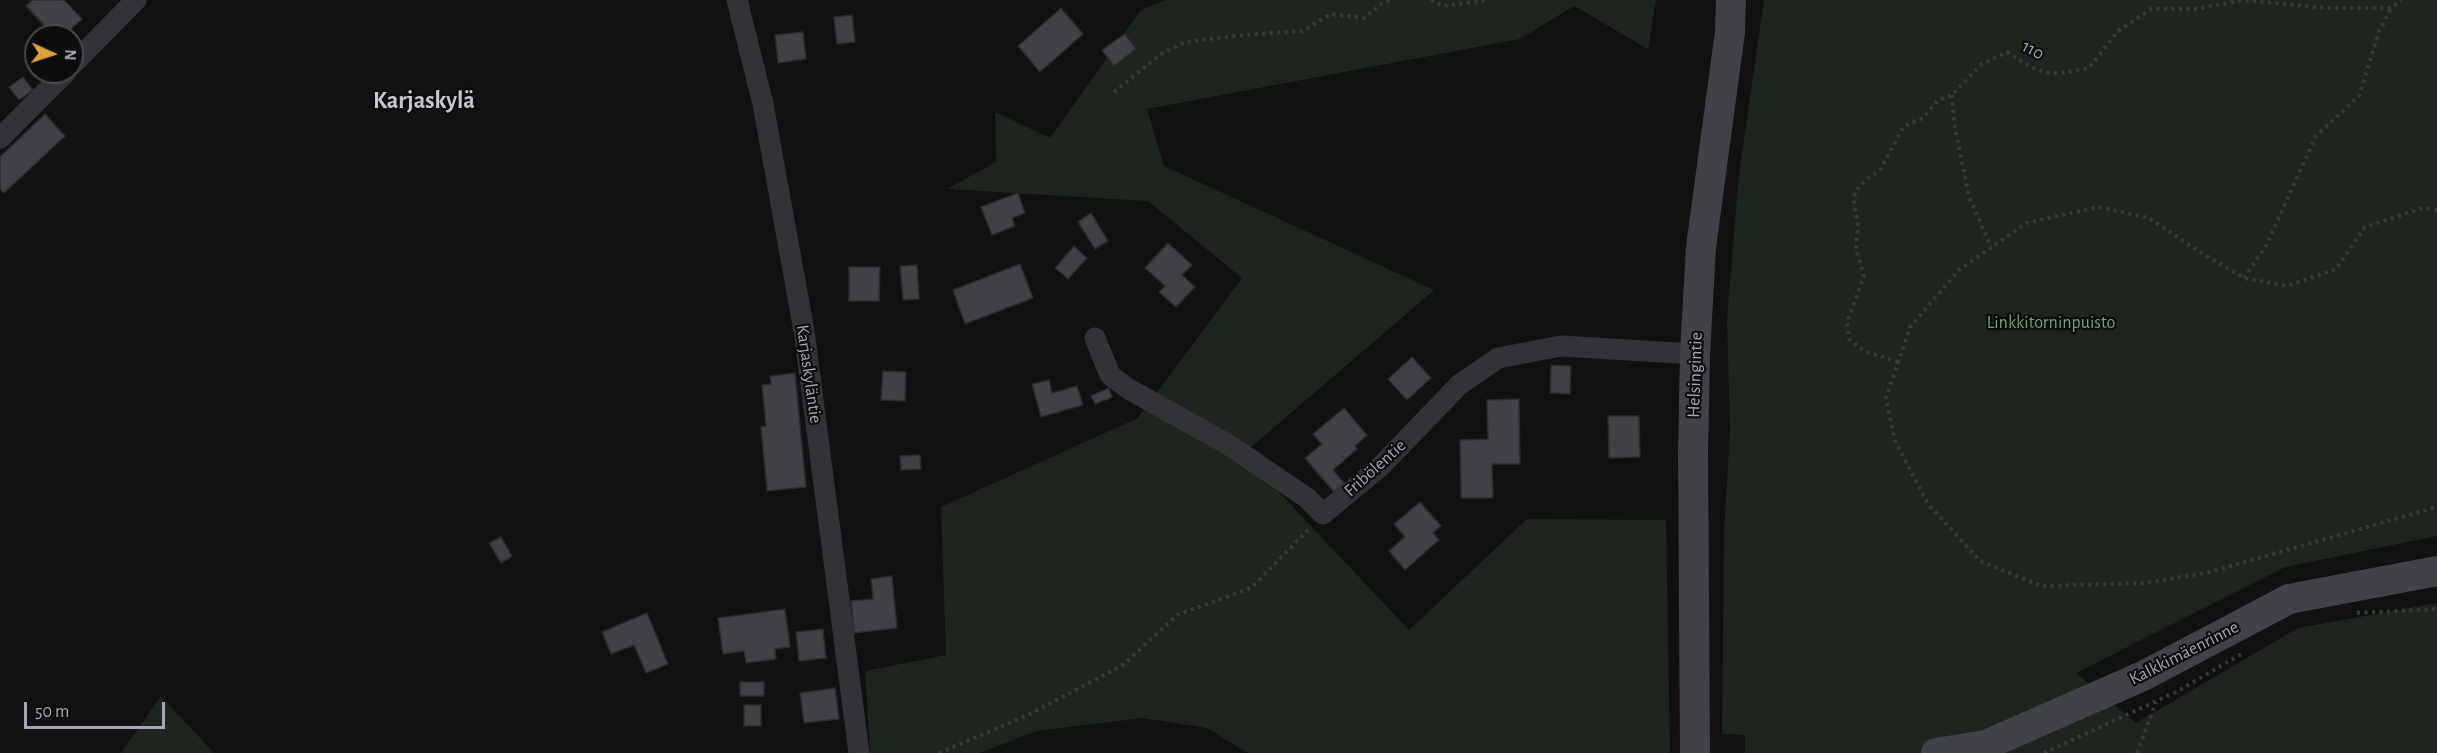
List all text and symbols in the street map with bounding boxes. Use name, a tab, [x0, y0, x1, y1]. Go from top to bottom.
north arrow	[24, 24, 84, 84]
street label: 110	[2018, 35, 2048, 65]
text: N	[62, 49, 78, 61]
district label: Karjaskylä	[373, 87, 475, 115]
park label: Linkkitorninpuisto	[1987, 312, 2115, 334]
street label: Karjaskyläntie	[791, 323, 827, 425]
street label: Helsingintie	[1683, 332, 1707, 418]
street label: Fribölentie	[1340, 435, 1410, 501]
street label: Kalkkimäenrinne	[2126, 616, 2242, 690]
scale bar	[27, 690, 168, 728]
text: 50 m	[35, 703, 69, 721]

